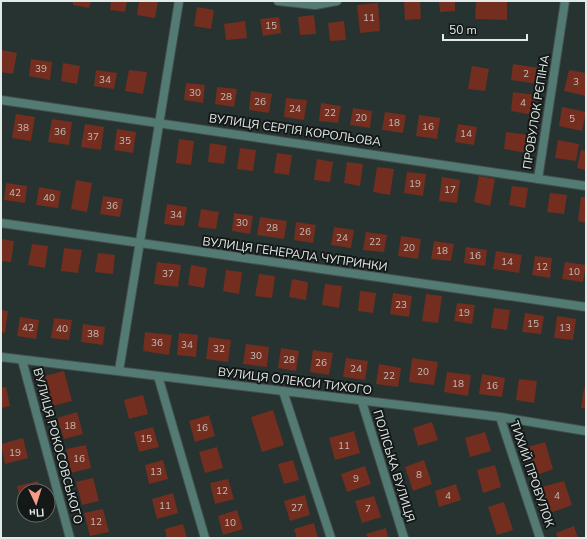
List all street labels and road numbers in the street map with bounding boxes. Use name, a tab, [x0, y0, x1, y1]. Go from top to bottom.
street label: ПРОВУЛОК РЄПІНА	[519, 53, 553, 170]
street label: ВУЛИЦЯ СЕРГІЯ КОРОЛЬОВА	[208, 110, 382, 150]
street label: ВУЛИЦЯ ГЕНЕРАЛА ЧУПРИНКИ	[201, 233, 389, 275]
street label: ВУЛИЦЯ ОЛЕКСИ ТИХОГО	[217, 364, 373, 398]
street label: ВУЛИЦЯ РОКОСОВСЬКОГО	[29, 366, 87, 526]
street label: ПОЛІСЬКА ВУЛИЦЯ	[369, 408, 419, 524]
street label: ТИХИЙ ПРОВУЛОК	[506, 419, 558, 530]

